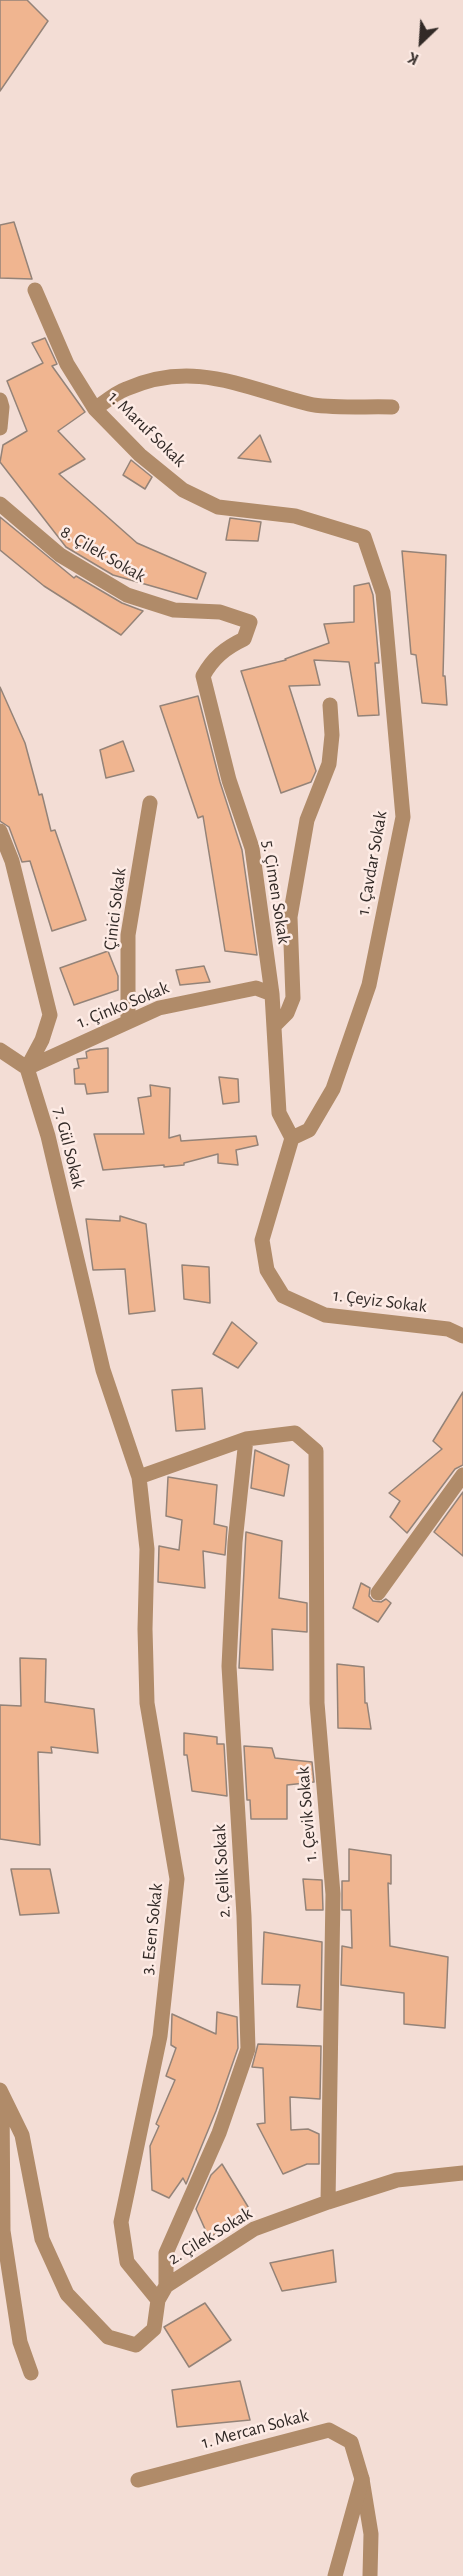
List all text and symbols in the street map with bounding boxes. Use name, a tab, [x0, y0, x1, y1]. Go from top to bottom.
north arrow	[391, 12, 451, 72]
text: K	[406, 49, 421, 68]
street label: 1. Maruf Sokak	[104, 386, 190, 472]
street label: 8. Çilek Sokak	[57, 521, 149, 587]
street label: 1. Çavdar Sokak	[352, 809, 392, 917]
street label: 5. Çimen Sokak	[257, 839, 295, 945]
street label: Çinici Sokak	[99, 867, 131, 951]
street label: 1. Çinko Sokak	[74, 977, 172, 1033]
street label: 7. Gül Sokak	[48, 1105, 90, 1191]
street label: 1. Çeyiz Sokak	[332, 1285, 428, 1317]
street label: 1. Çevik Sokak	[292, 1766, 322, 1862]
street label: 2. Çelik Sokak	[209, 1824, 235, 1918]
street label: 3. Esen Sokak	[136, 1882, 168, 1976]
street label: 2. Çilek Sokak	[164, 2202, 256, 2270]
street label: 1. Mercan Sokak	[199, 2404, 311, 2454]

